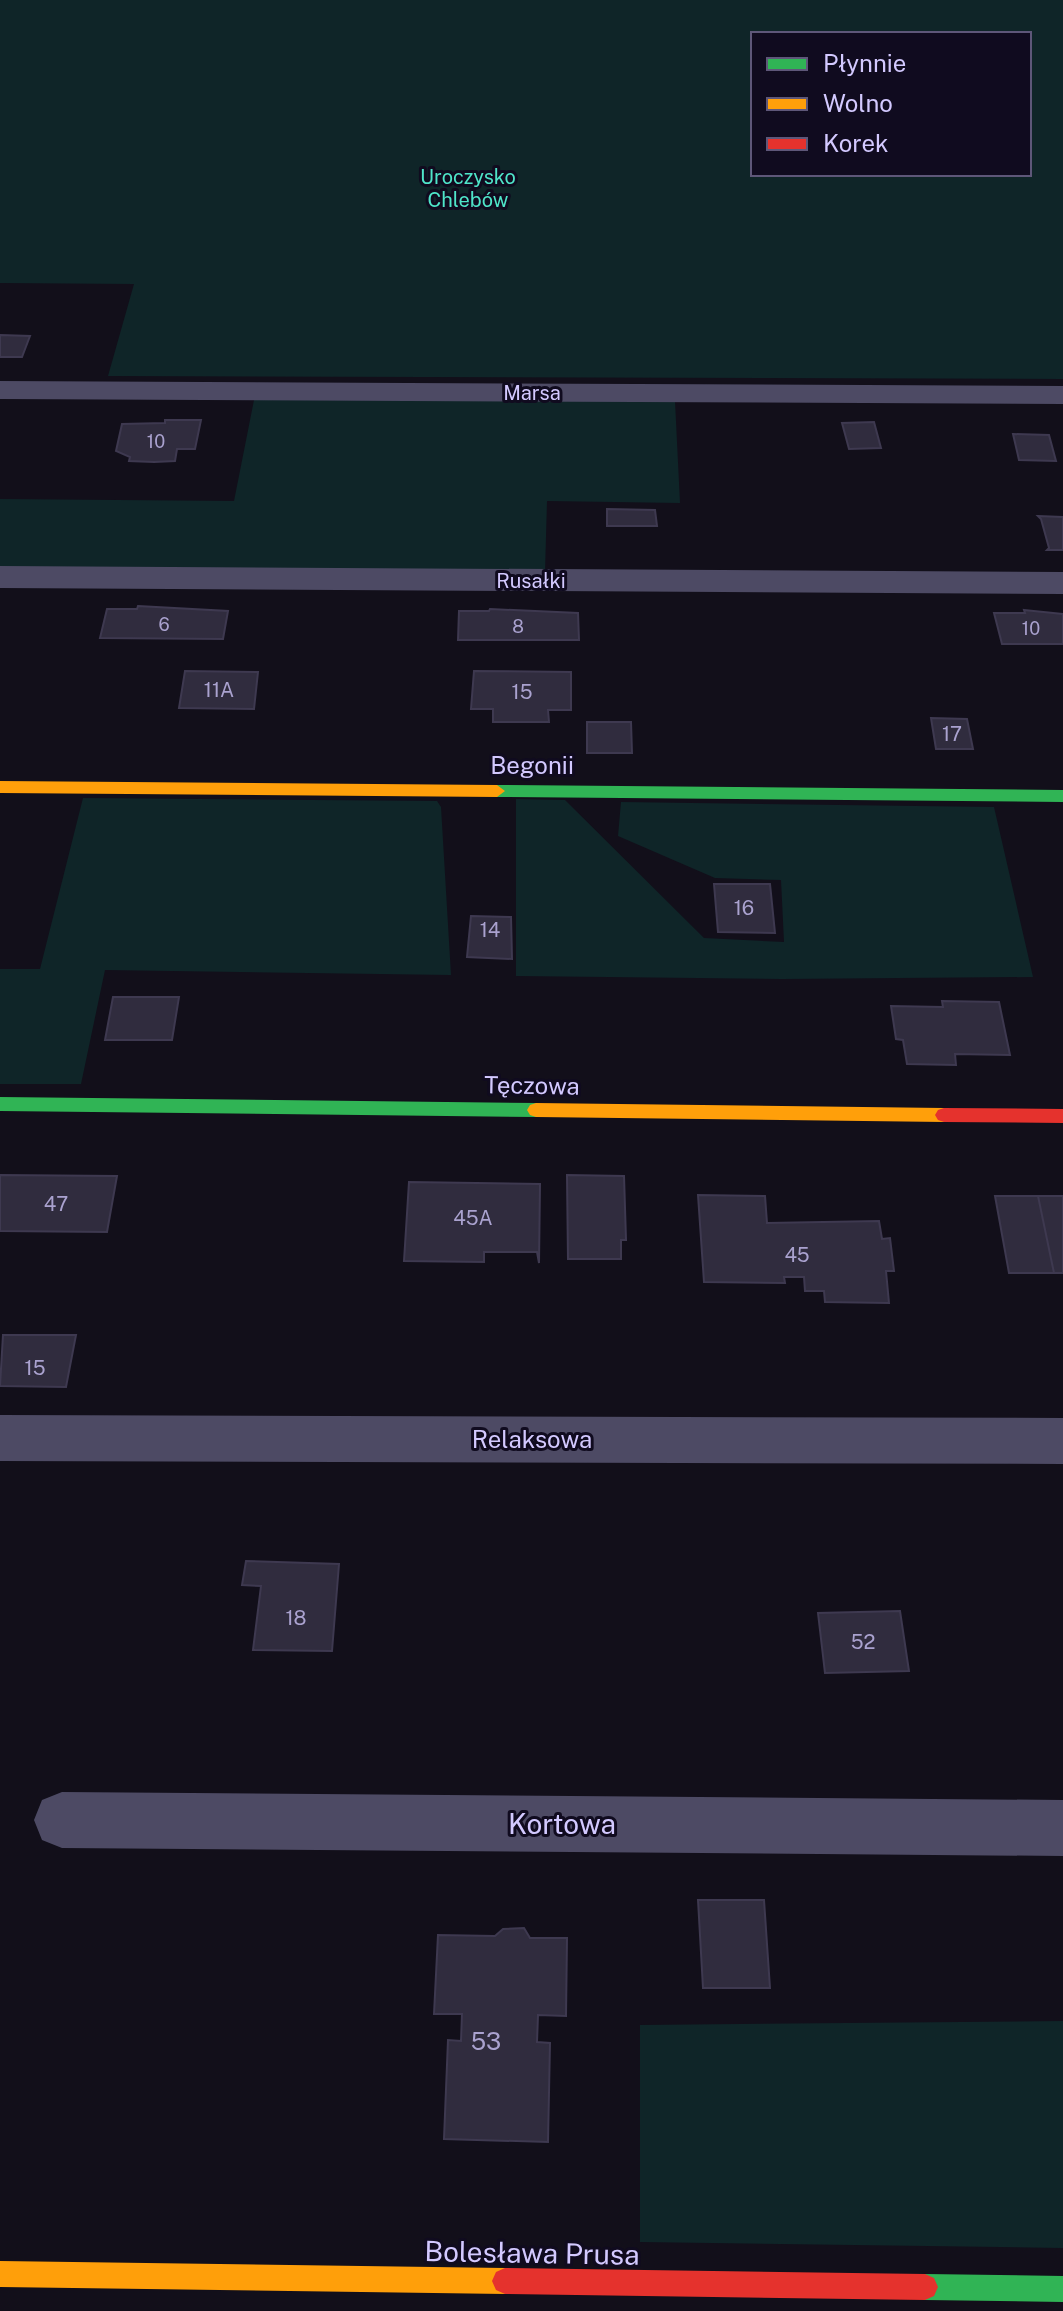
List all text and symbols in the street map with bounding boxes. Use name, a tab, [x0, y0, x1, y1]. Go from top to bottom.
legend	[751, 32, 1031, 176]
text: Płynnie	[823, 49, 906, 77]
text: Wolno	[823, 89, 893, 117]
text: Korek	[823, 129, 889, 157]
park label: Uroczysko Chlebów	[420, 165, 516, 212]
street label: Marsa	[503, 381, 561, 405]
house number: 10	[147, 431, 165, 452]
street label: Rusałki	[496, 569, 566, 593]
house number: 6	[158, 614, 170, 635]
house number: 8	[512, 616, 524, 637]
house number: 10	[1022, 618, 1040, 639]
house number: 11A	[204, 678, 234, 702]
house number: 15	[512, 680, 532, 704]
house number: 17	[942, 722, 962, 746]
street label: Begonii	[490, 751, 574, 779]
house number: 16	[734, 896, 754, 920]
house number: 14	[480, 918, 500, 942]
street label: Tęczowa	[484, 1070, 580, 1100]
house number: 47	[44, 1192, 68, 1216]
house number: 45A	[453, 1206, 493, 1230]
house number: 45	[784, 1243, 810, 1267]
house number: 15	[25, 1356, 45, 1380]
street label: Relaksowa	[472, 1425, 592, 1453]
house number: 18	[285, 1606, 307, 1630]
house number: 52	[851, 1630, 875, 1654]
street label: Kortowa	[508, 1807, 616, 1840]
house number: 53	[471, 2027, 501, 2055]
street label: Bolesława Prusa	[424, 2234, 640, 2271]

